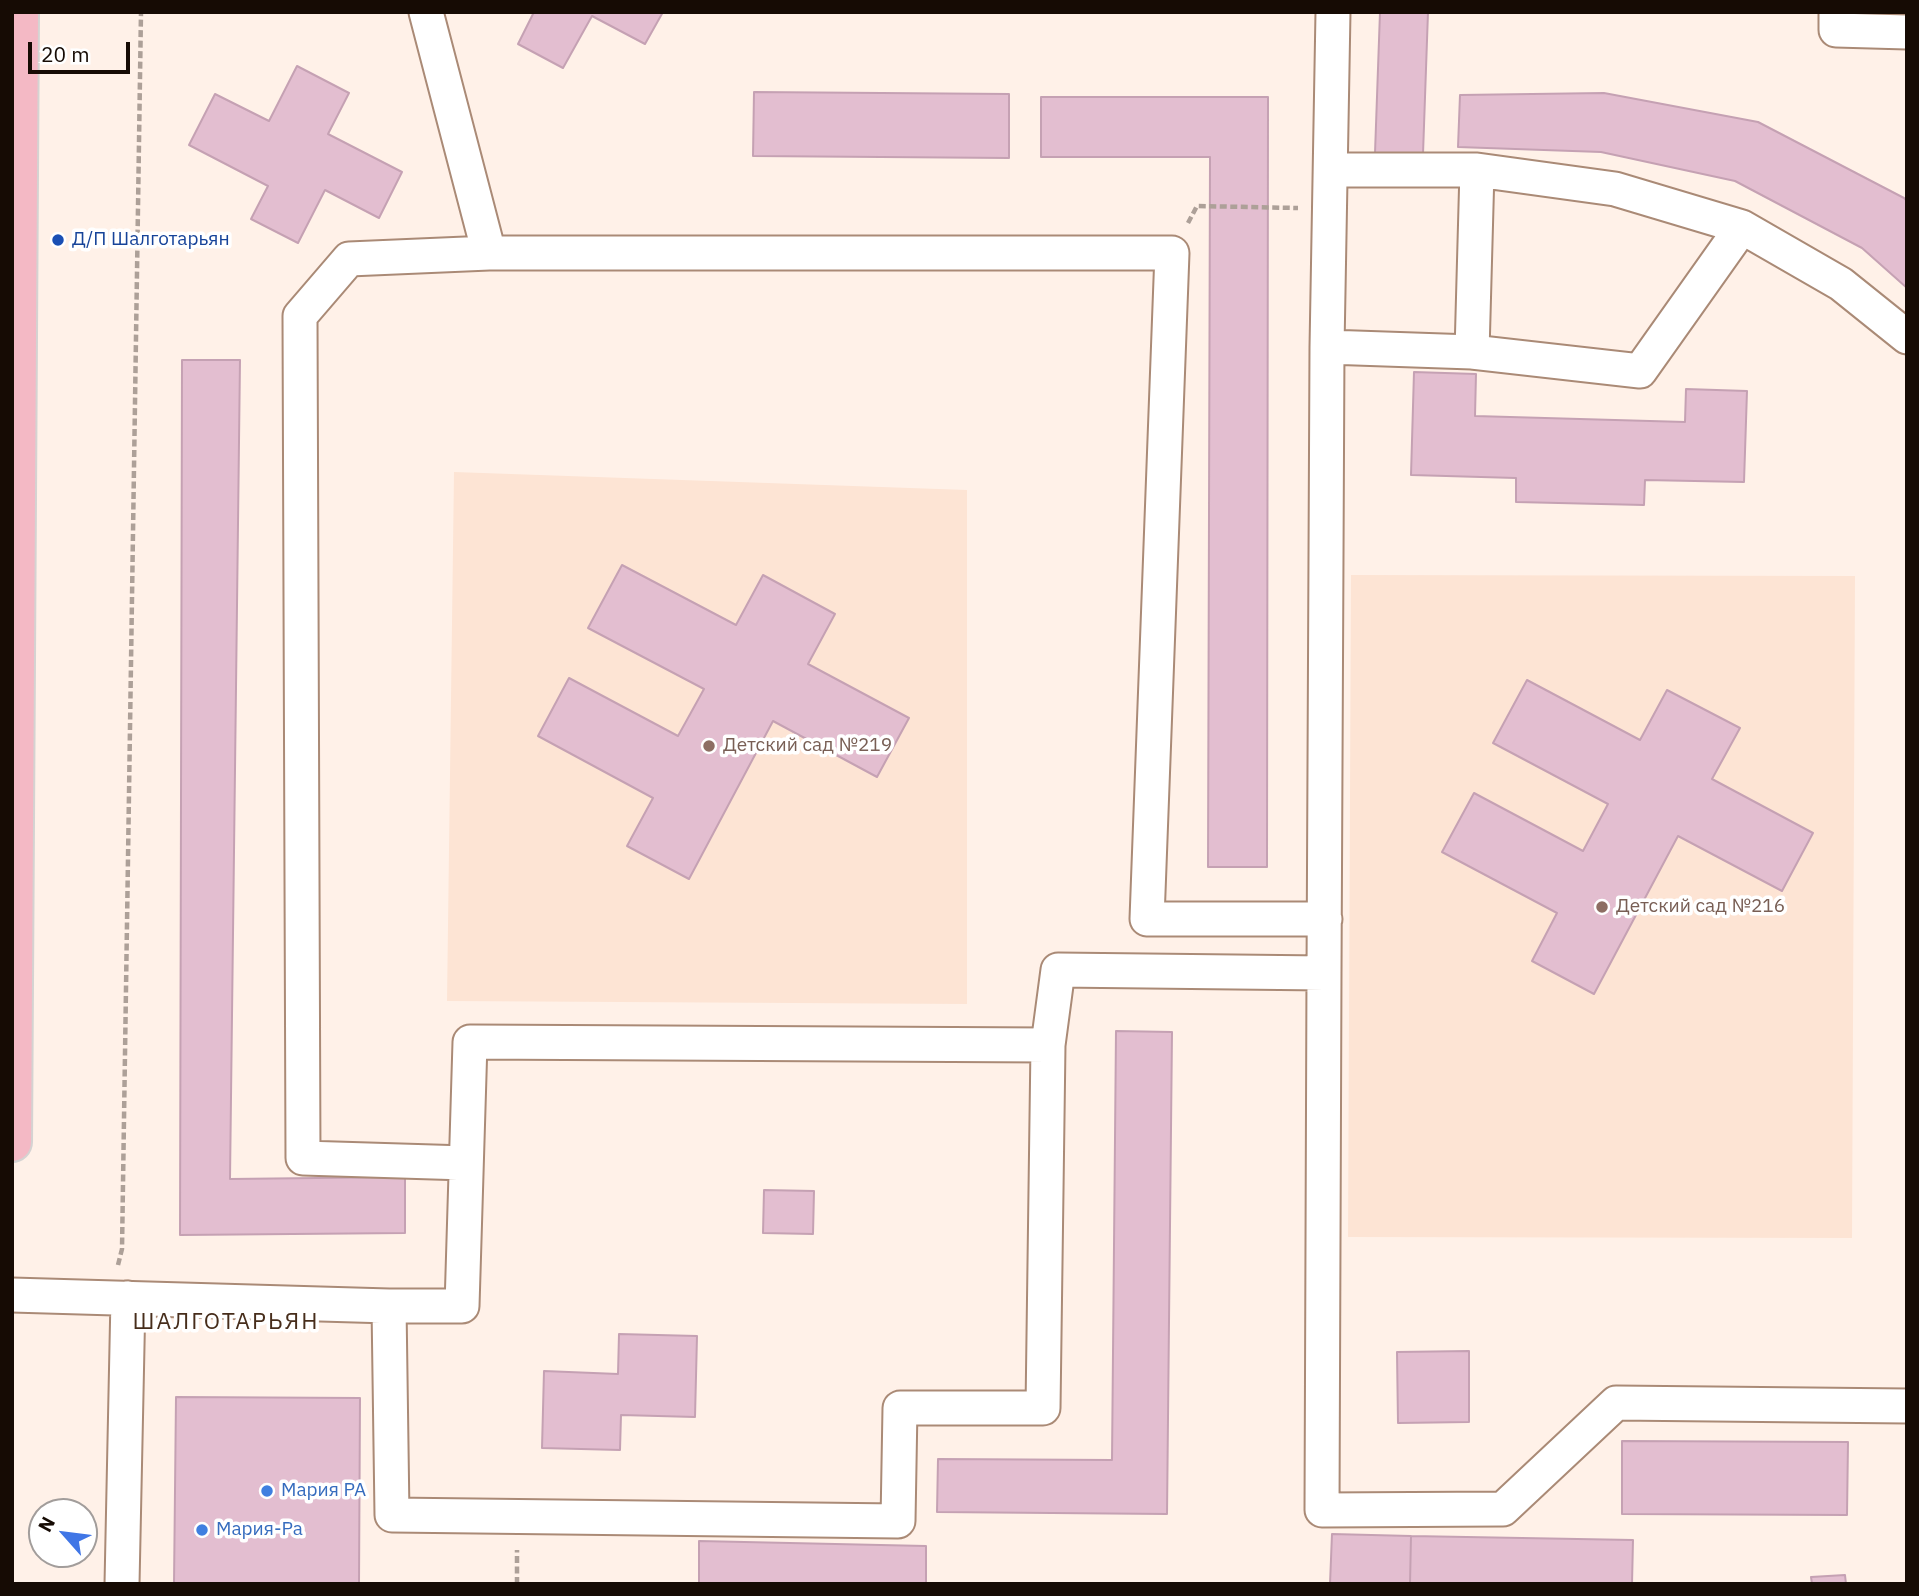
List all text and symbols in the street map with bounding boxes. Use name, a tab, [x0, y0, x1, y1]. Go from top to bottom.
scale bar	[32, 28, 133, 72]
text: 20 m	[41, 40, 90, 68]
place label: Д/П Шалготарьян	[72, 229, 230, 251]
marker: Д/П Шалготарьян	[50, 232, 66, 248]
place label: Детский сад №219	[723, 735, 892, 757]
marker: Детский сад №219	[701, 738, 717, 754]
place label: Детский сад №216	[1616, 896, 1785, 918]
marker: Детский сад №216	[1594, 899, 1610, 915]
district label: ШАЛГОТАРЬЯН	[134, 1308, 318, 1336]
place label: Мария РА	[281, 1480, 366, 1502]
marker: Мария РА	[259, 1483, 275, 1499]
north arrow	[28, 1498, 98, 1568]
text: N	[32, 1512, 60, 1536]
place label: Мария-Ра	[216, 1519, 303, 1541]
marker: Мария-Ра	[194, 1522, 210, 1538]

